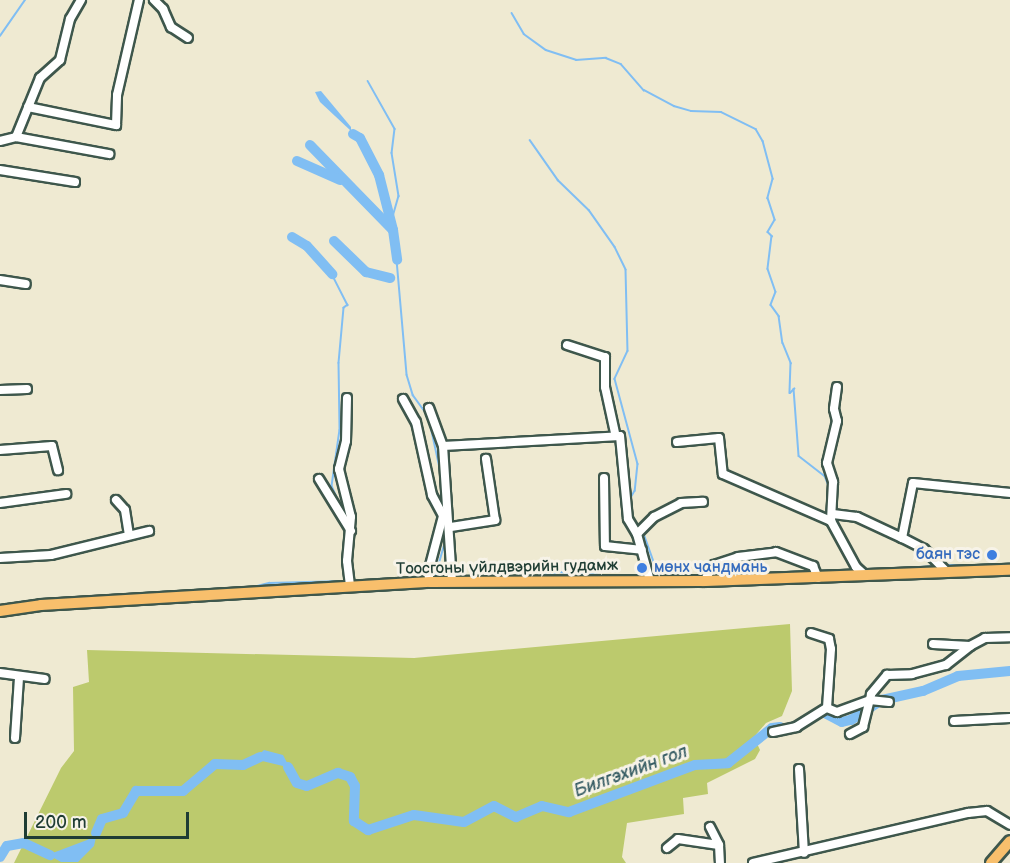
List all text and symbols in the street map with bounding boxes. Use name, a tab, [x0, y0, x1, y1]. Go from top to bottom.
place label: баян тэс	[916, 545, 980, 565]
marker: баян тэс	[985, 548, 999, 562]
street label: Тоосгоны үйлдвэрийн гудамж	[396, 556, 618, 580]
place label: мөнх чандмань	[654, 558, 768, 578]
marker: мөнх чандмань	[635, 561, 649, 575]
water label: Билгэхийн гол	[571, 741, 691, 803]
scale bar	[27, 800, 192, 838]
text: 200 m	[35, 812, 87, 833]

